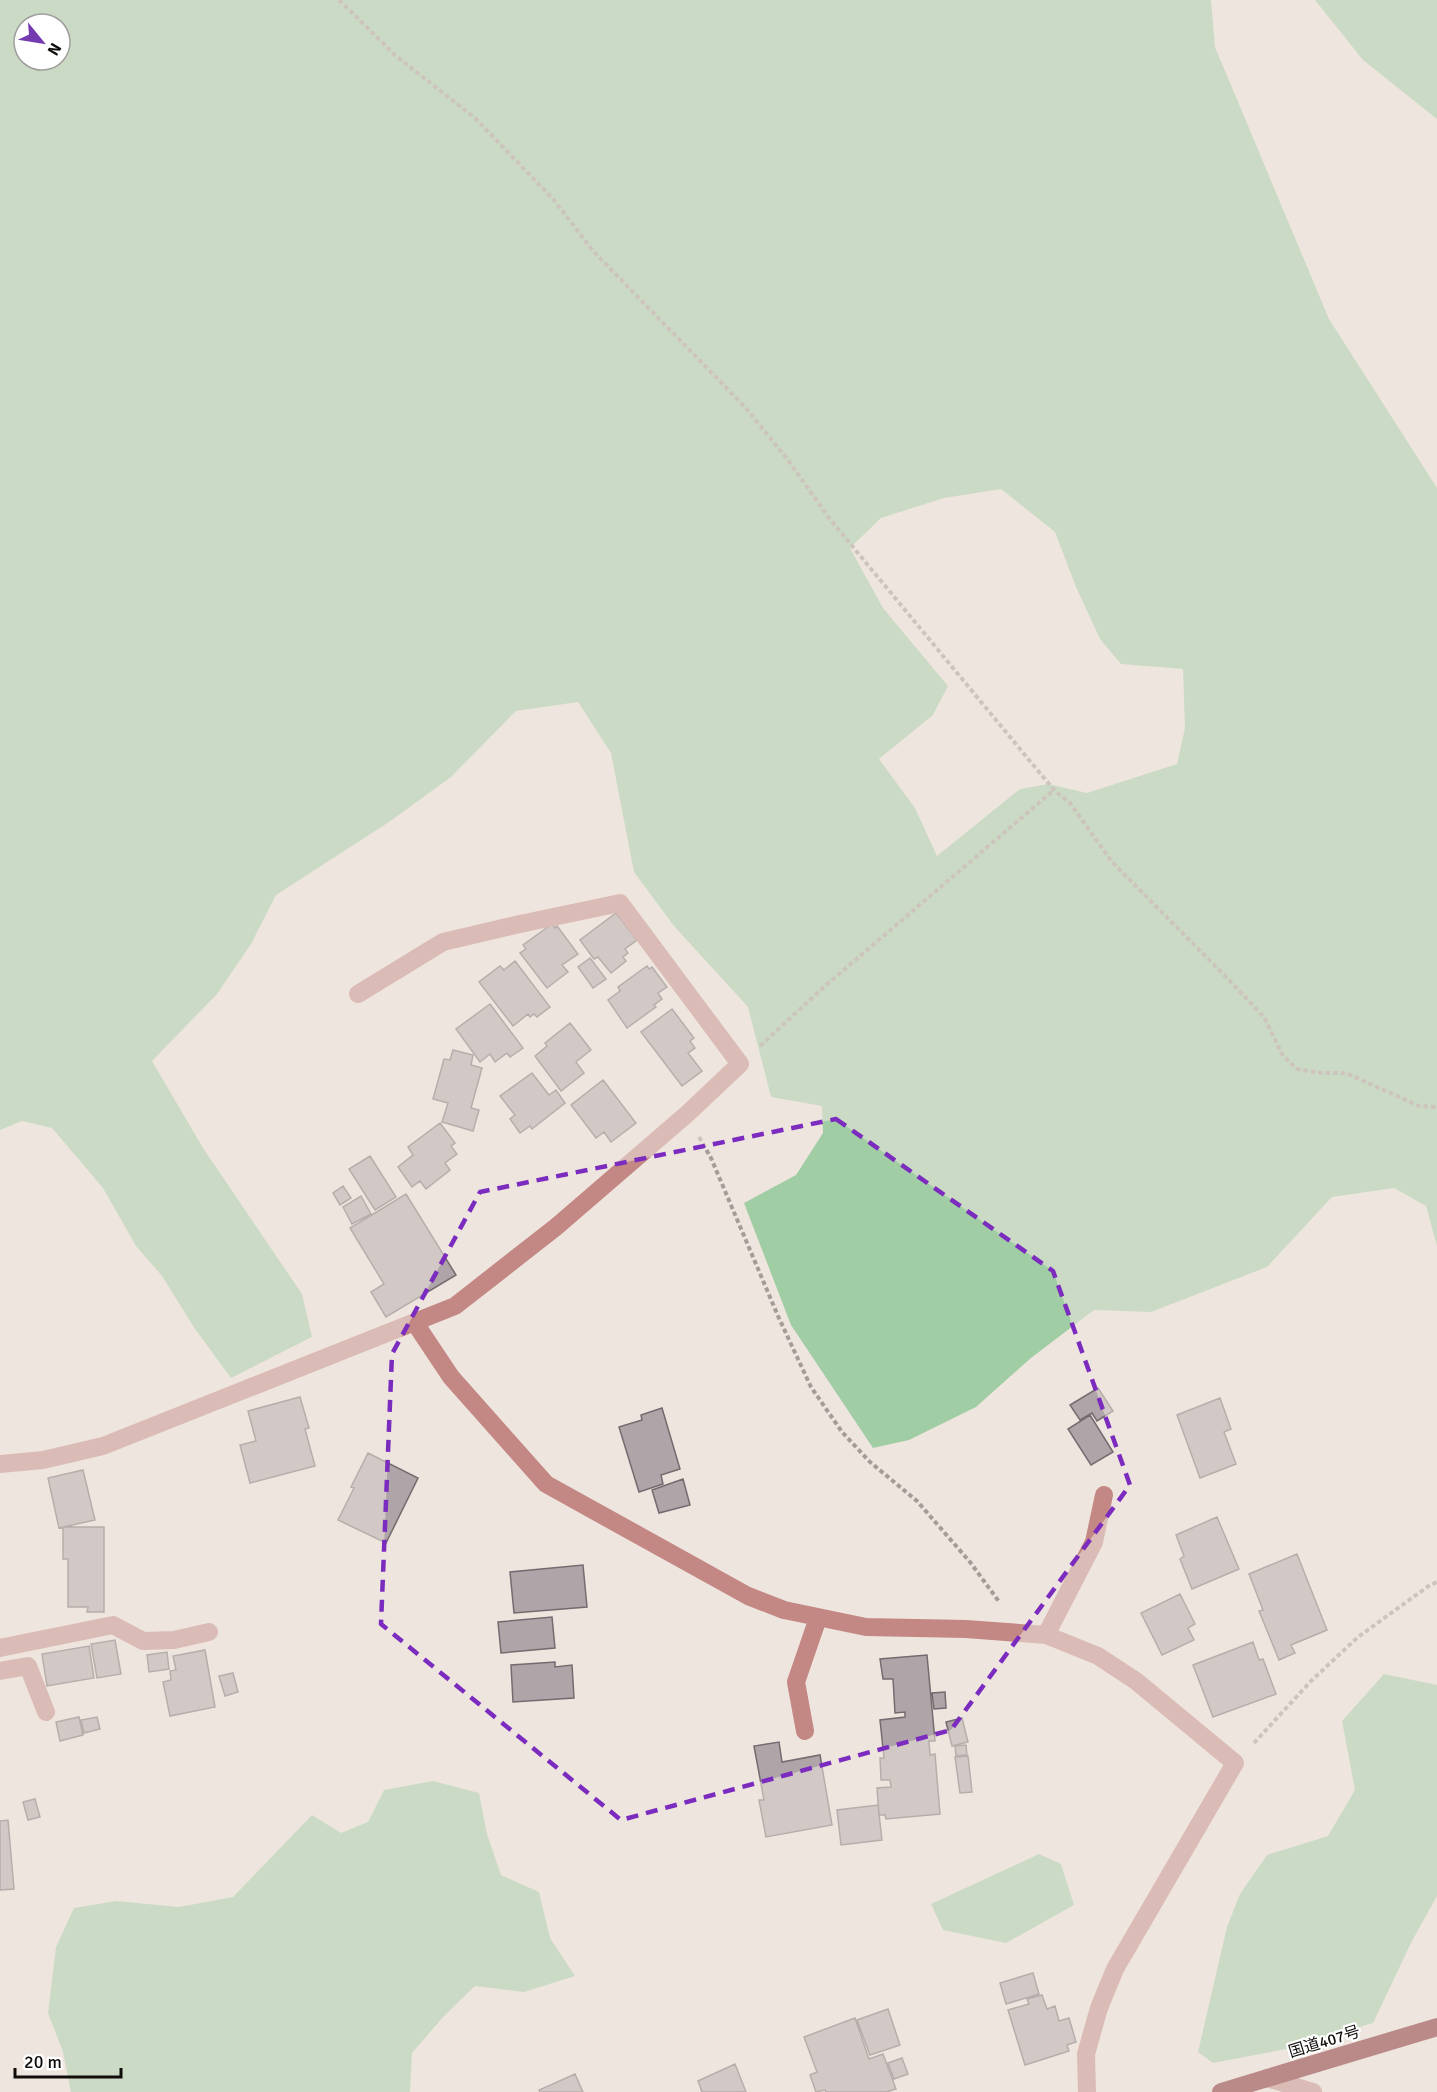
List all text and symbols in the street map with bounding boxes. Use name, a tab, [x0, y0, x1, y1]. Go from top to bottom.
north arrow	[12, 12, 72, 72]
text: N	[43, 39, 66, 59]
street label: 国道407号	[1286, 2022, 1363, 2062]
scale bar	[15, 2041, 122, 2079]
text: 20 m	[24, 2051, 62, 2073]

